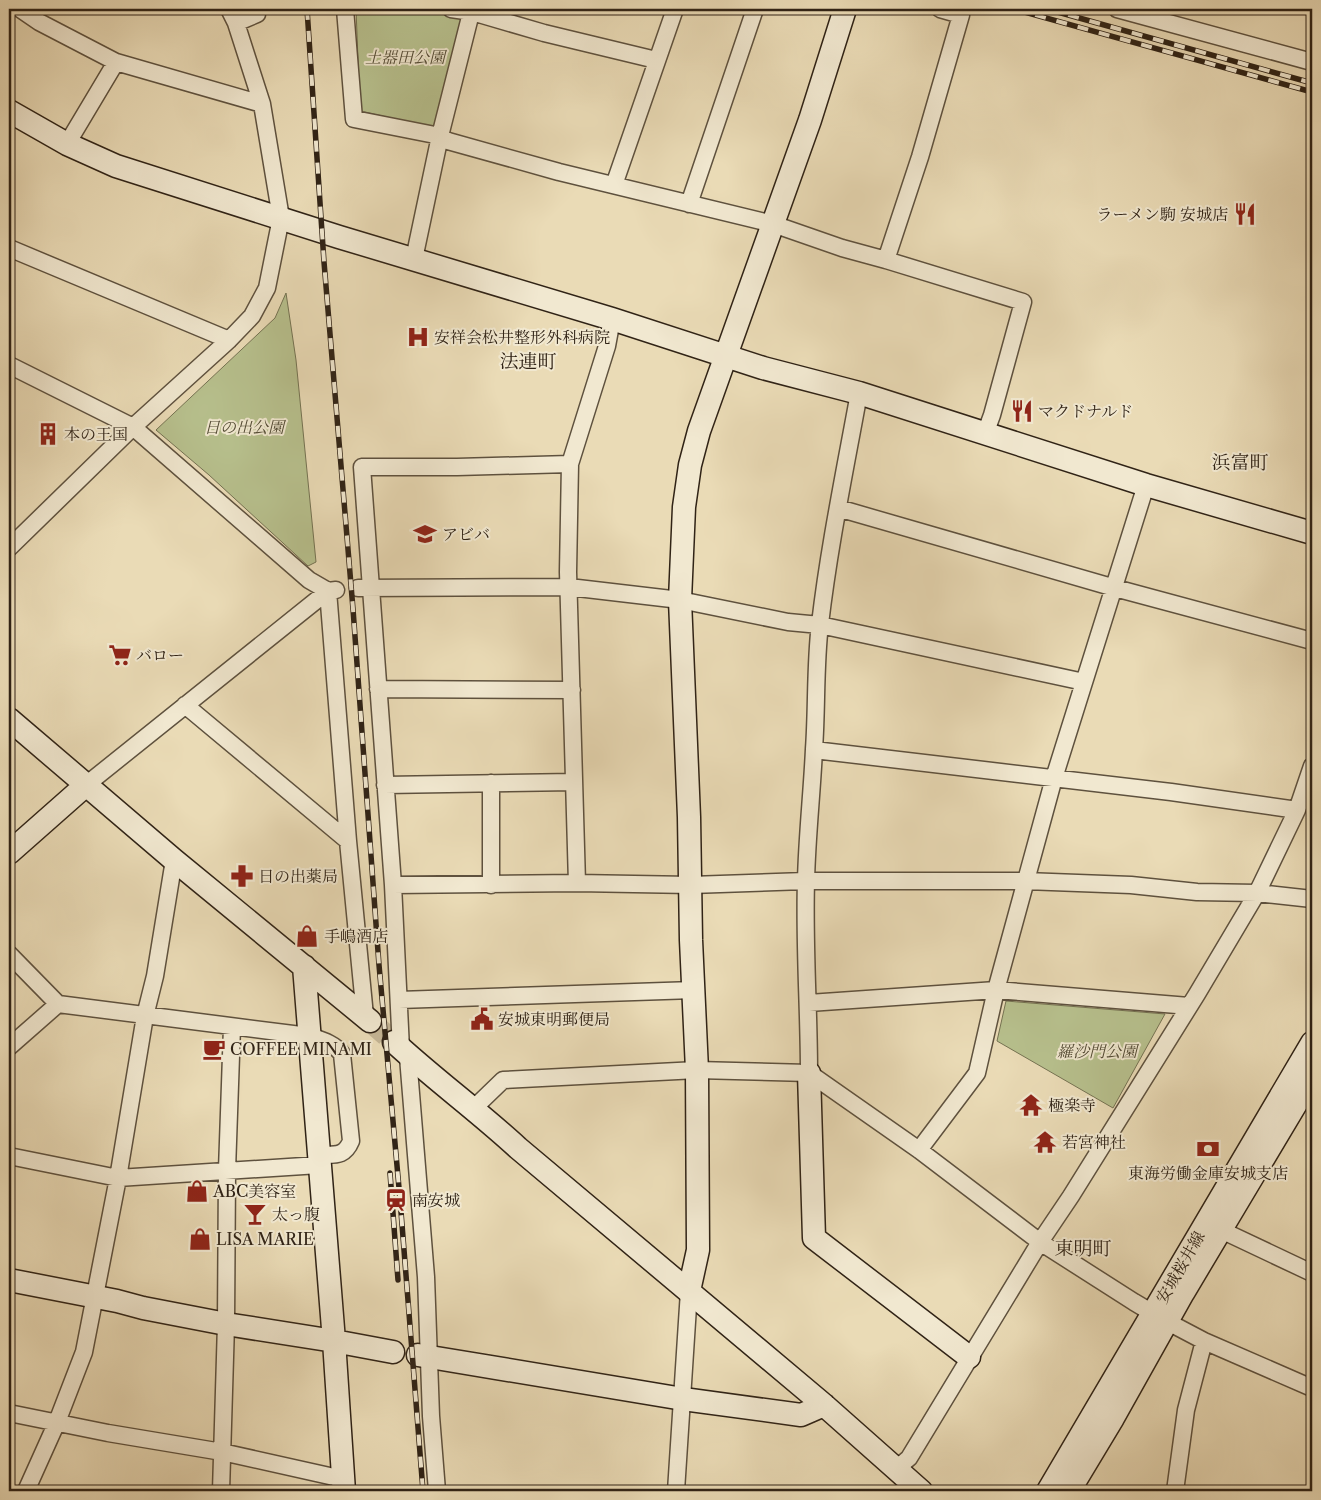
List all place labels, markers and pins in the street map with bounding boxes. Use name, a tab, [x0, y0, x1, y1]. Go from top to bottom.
restaurant icon: ラーメン駒 安城店	[1232, 201, 1258, 227]
place label: ラーメン駒 安城店	[1097, 204, 1228, 224]
hospital icon: 安祥会松井整形外科病院	[405, 324, 431, 350]
place label: 安祥会松井整形外科病院	[434, 327, 610, 347]
restaurant icon: マクドナルド	[1009, 398, 1035, 424]
place label: マクドナルド	[1038, 401, 1133, 421]
building icon: 本の王国	[35, 421, 61, 447]
place label: 本の王国	[64, 424, 128, 444]
school or university icon: アビバ	[412, 521, 438, 547]
place label: アビバ	[442, 524, 490, 544]
supermarket icon: バロー	[107, 642, 133, 668]
place label: バロー	[136, 645, 184, 665]
pharmacy icon: 日の出薬局	[229, 863, 255, 889]
place label: 日の出薬局	[258, 866, 338, 886]
shop icon: 手嶋酒店	[294, 923, 320, 949]
place label: 手嶋酒店	[324, 926, 388, 946]
public building icon: 安城東明郵便局	[469, 1006, 495, 1032]
place label: 安城東明郵便局	[498, 1009, 610, 1029]
cafe icon: COFFEE MINAMI	[201, 1036, 227, 1062]
place label: COFFEE MINAMI	[230, 1039, 372, 1059]
temple icon: 極楽寺	[1018, 1092, 1044, 1118]
place label: 極楽寺	[1048, 1095, 1096, 1115]
temple icon: 若宮神社	[1032, 1129, 1058, 1155]
place label: 若宮神社	[1062, 1132, 1126, 1152]
bank icon: 東海労働金庫安城支店	[1195, 1136, 1221, 1162]
place label: 東海労働金庫安城支店	[1128, 1163, 1288, 1183]
shop icon: ABC美容室	[184, 1178, 210, 1204]
place label: ABC美容室	[212, 1181, 296, 1201]
station icon: 南安城	[383, 1187, 409, 1213]
place label: 南安城	[412, 1190, 460, 1210]
bar icon: 太っ腹	[242, 1201, 268, 1227]
place label: 太っ腹	[272, 1204, 320, 1224]
shop icon: LISA MARIE	[187, 1226, 213, 1252]
place label: LISA MARIE	[216, 1229, 314, 1249]

